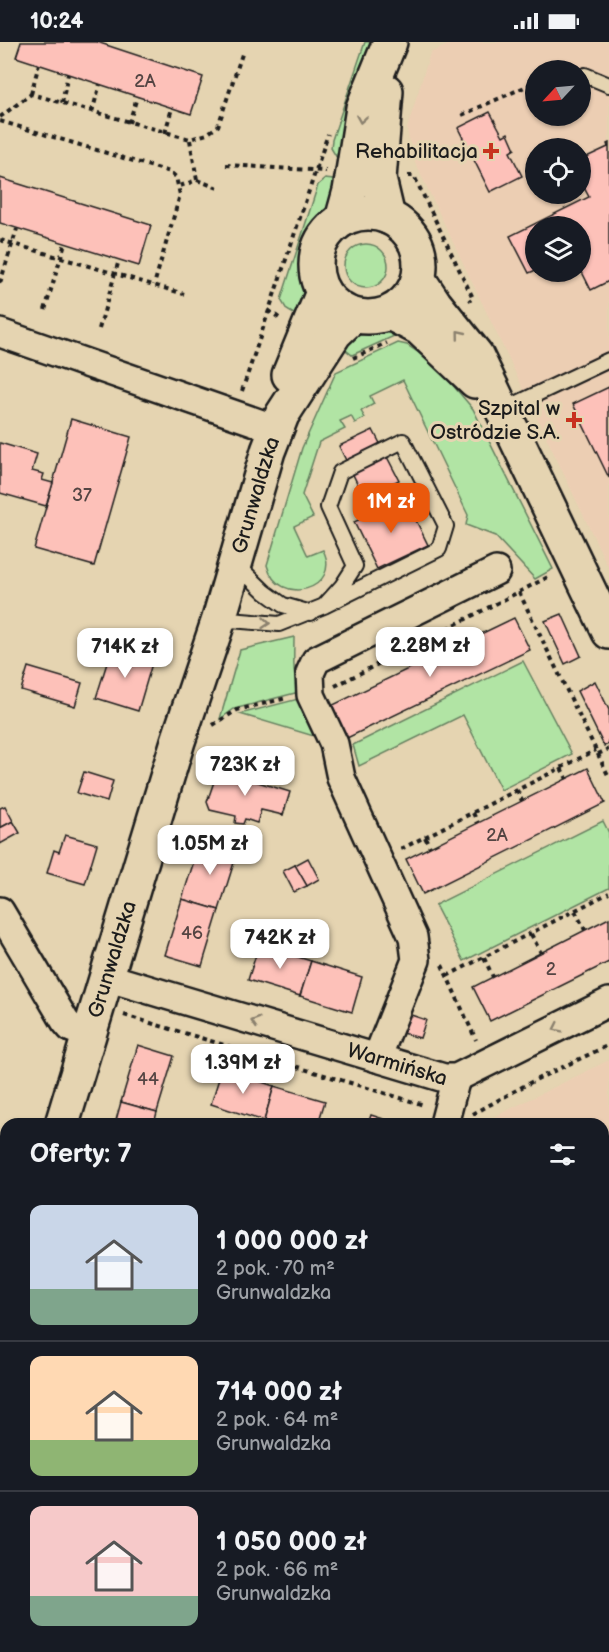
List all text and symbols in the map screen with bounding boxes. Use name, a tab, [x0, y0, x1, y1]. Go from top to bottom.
text: 10:24	[30, 8, 84, 35]
north arrow	[525, 60, 591, 126]
map controls	[525, 60, 591, 282]
house number: 2A	[134, 71, 156, 92]
one-way arrow	[356, 115, 368, 124]
button: locate	[525, 138, 591, 204]
place label: Rehabilitacja	[355, 139, 478, 164]
marker: Rehabilitacja	[482, 142, 500, 160]
button: layers	[525, 216, 591, 282]
one-way arrow	[456, 330, 467, 341]
place label: Szpital w Ostródzie S.A.	[430, 396, 560, 445]
marker: Szpital w Ostródzie S.A.	[565, 411, 583, 429]
street label: Grunwaldzka	[227, 433, 285, 557]
pin: 1M zł	[349, 483, 433, 534]
house number: 37	[72, 485, 92, 506]
text: 1M zł	[367, 490, 415, 514]
one-way arrow	[261, 616, 270, 629]
pin: 2.28M zł	[368, 627, 492, 678]
pin: 714K zł	[70, 628, 180, 679]
text: 2.28M zł	[390, 634, 470, 658]
text: 714K zł	[91, 635, 159, 659]
pin: 723K zł	[190, 746, 300, 797]
text: 723K zł	[210, 753, 280, 777]
pin: 1.05M zł	[148, 825, 272, 876]
house number: 2A	[486, 825, 508, 846]
text: 1.05M zł	[172, 832, 248, 856]
street label: Grunwaldzka	[83, 898, 142, 1021]
pin: 742K zł	[225, 919, 335, 970]
house number: 46	[181, 923, 203, 944]
text: 742K zł	[244, 926, 316, 950]
house number: 2	[546, 959, 557, 980]
one-way arrow	[250, 1017, 261, 1029]
one-way arrow	[552, 1021, 563, 1033]
street label: Warmińska	[344, 1038, 450, 1091]
pin: 1.39M zł	[181, 1044, 305, 1095]
text: 1.39M zł	[205, 1051, 281, 1075]
house number: 44	[137, 1069, 159, 1090]
icon: filters	[546, 1138, 579, 1171]
text: Oferty: 7	[30, 1139, 132, 1170]
text: 1 000 000 zł	[216, 1226, 368, 1257]
icon: home	[78, 1229, 150, 1301]
text: 2 pok. · 70 m²	[216, 1257, 335, 1281]
text: Grunwaldzka	[216, 1281, 331, 1305]
text: 714 000 zł	[216, 1377, 342, 1408]
icon: home	[78, 1380, 150, 1452]
text: 2 pok. · 64 m²	[216, 1408, 338, 1432]
text: Grunwaldzka	[216, 1432, 331, 1456]
text: 1 050 000 zł	[216, 1527, 367, 1558]
icon: home	[78, 1530, 150, 1602]
text: 2 pok. · 66 m²	[216, 1558, 338, 1582]
text: Grunwaldzka	[216, 1582, 331, 1606]

